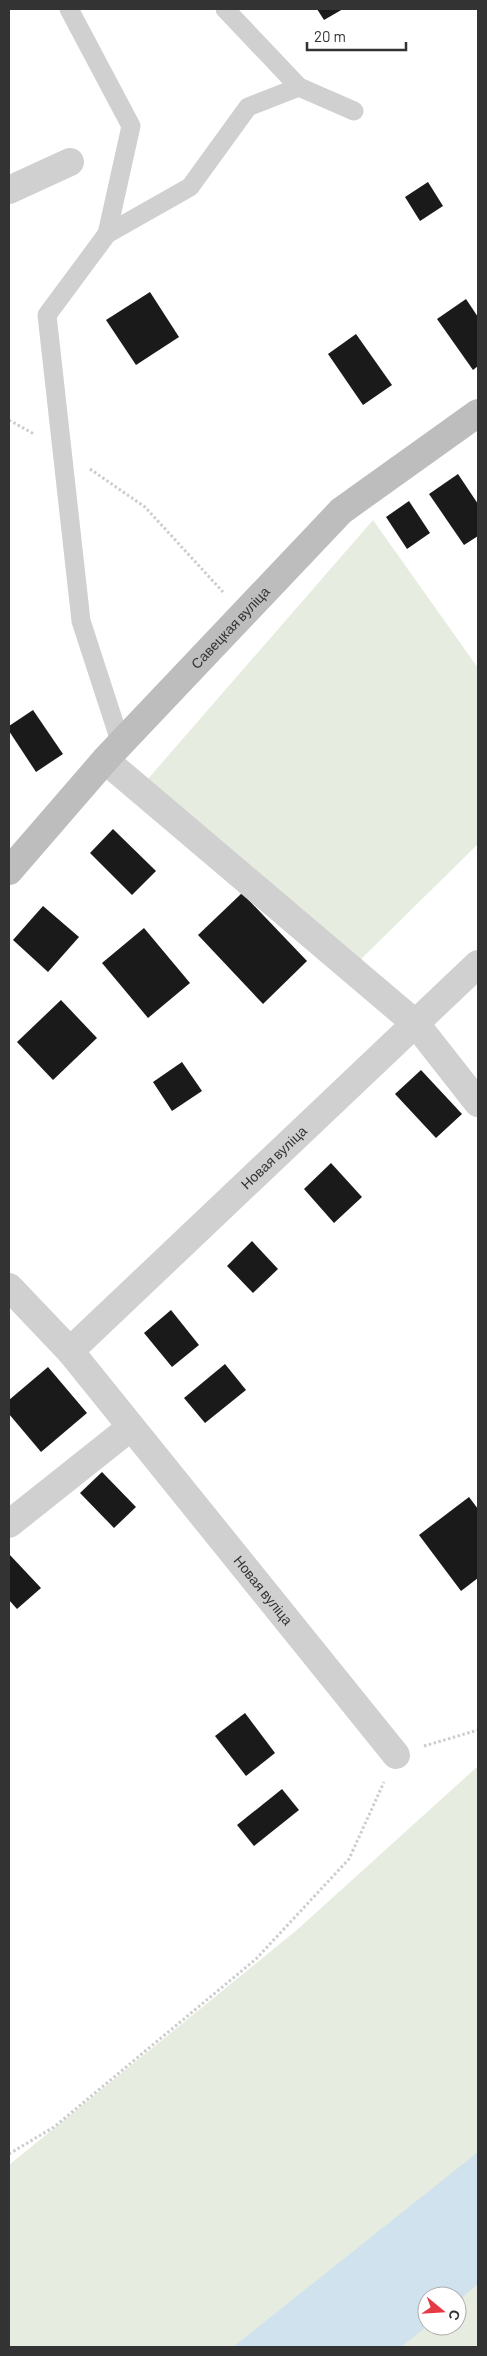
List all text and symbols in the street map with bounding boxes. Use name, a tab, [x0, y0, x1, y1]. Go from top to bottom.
scale bar	[307, 20, 406, 52]
text: 20 m	[314, 27, 346, 45]
street label: Савецкая вуліца	[187, 583, 273, 672]
street label: Новая вуліца	[237, 1122, 310, 1192]
street label: Новая вуліца	[230, 1552, 297, 1628]
north arrow	[417, 2286, 467, 2336]
text: С	[445, 2308, 464, 2323]

